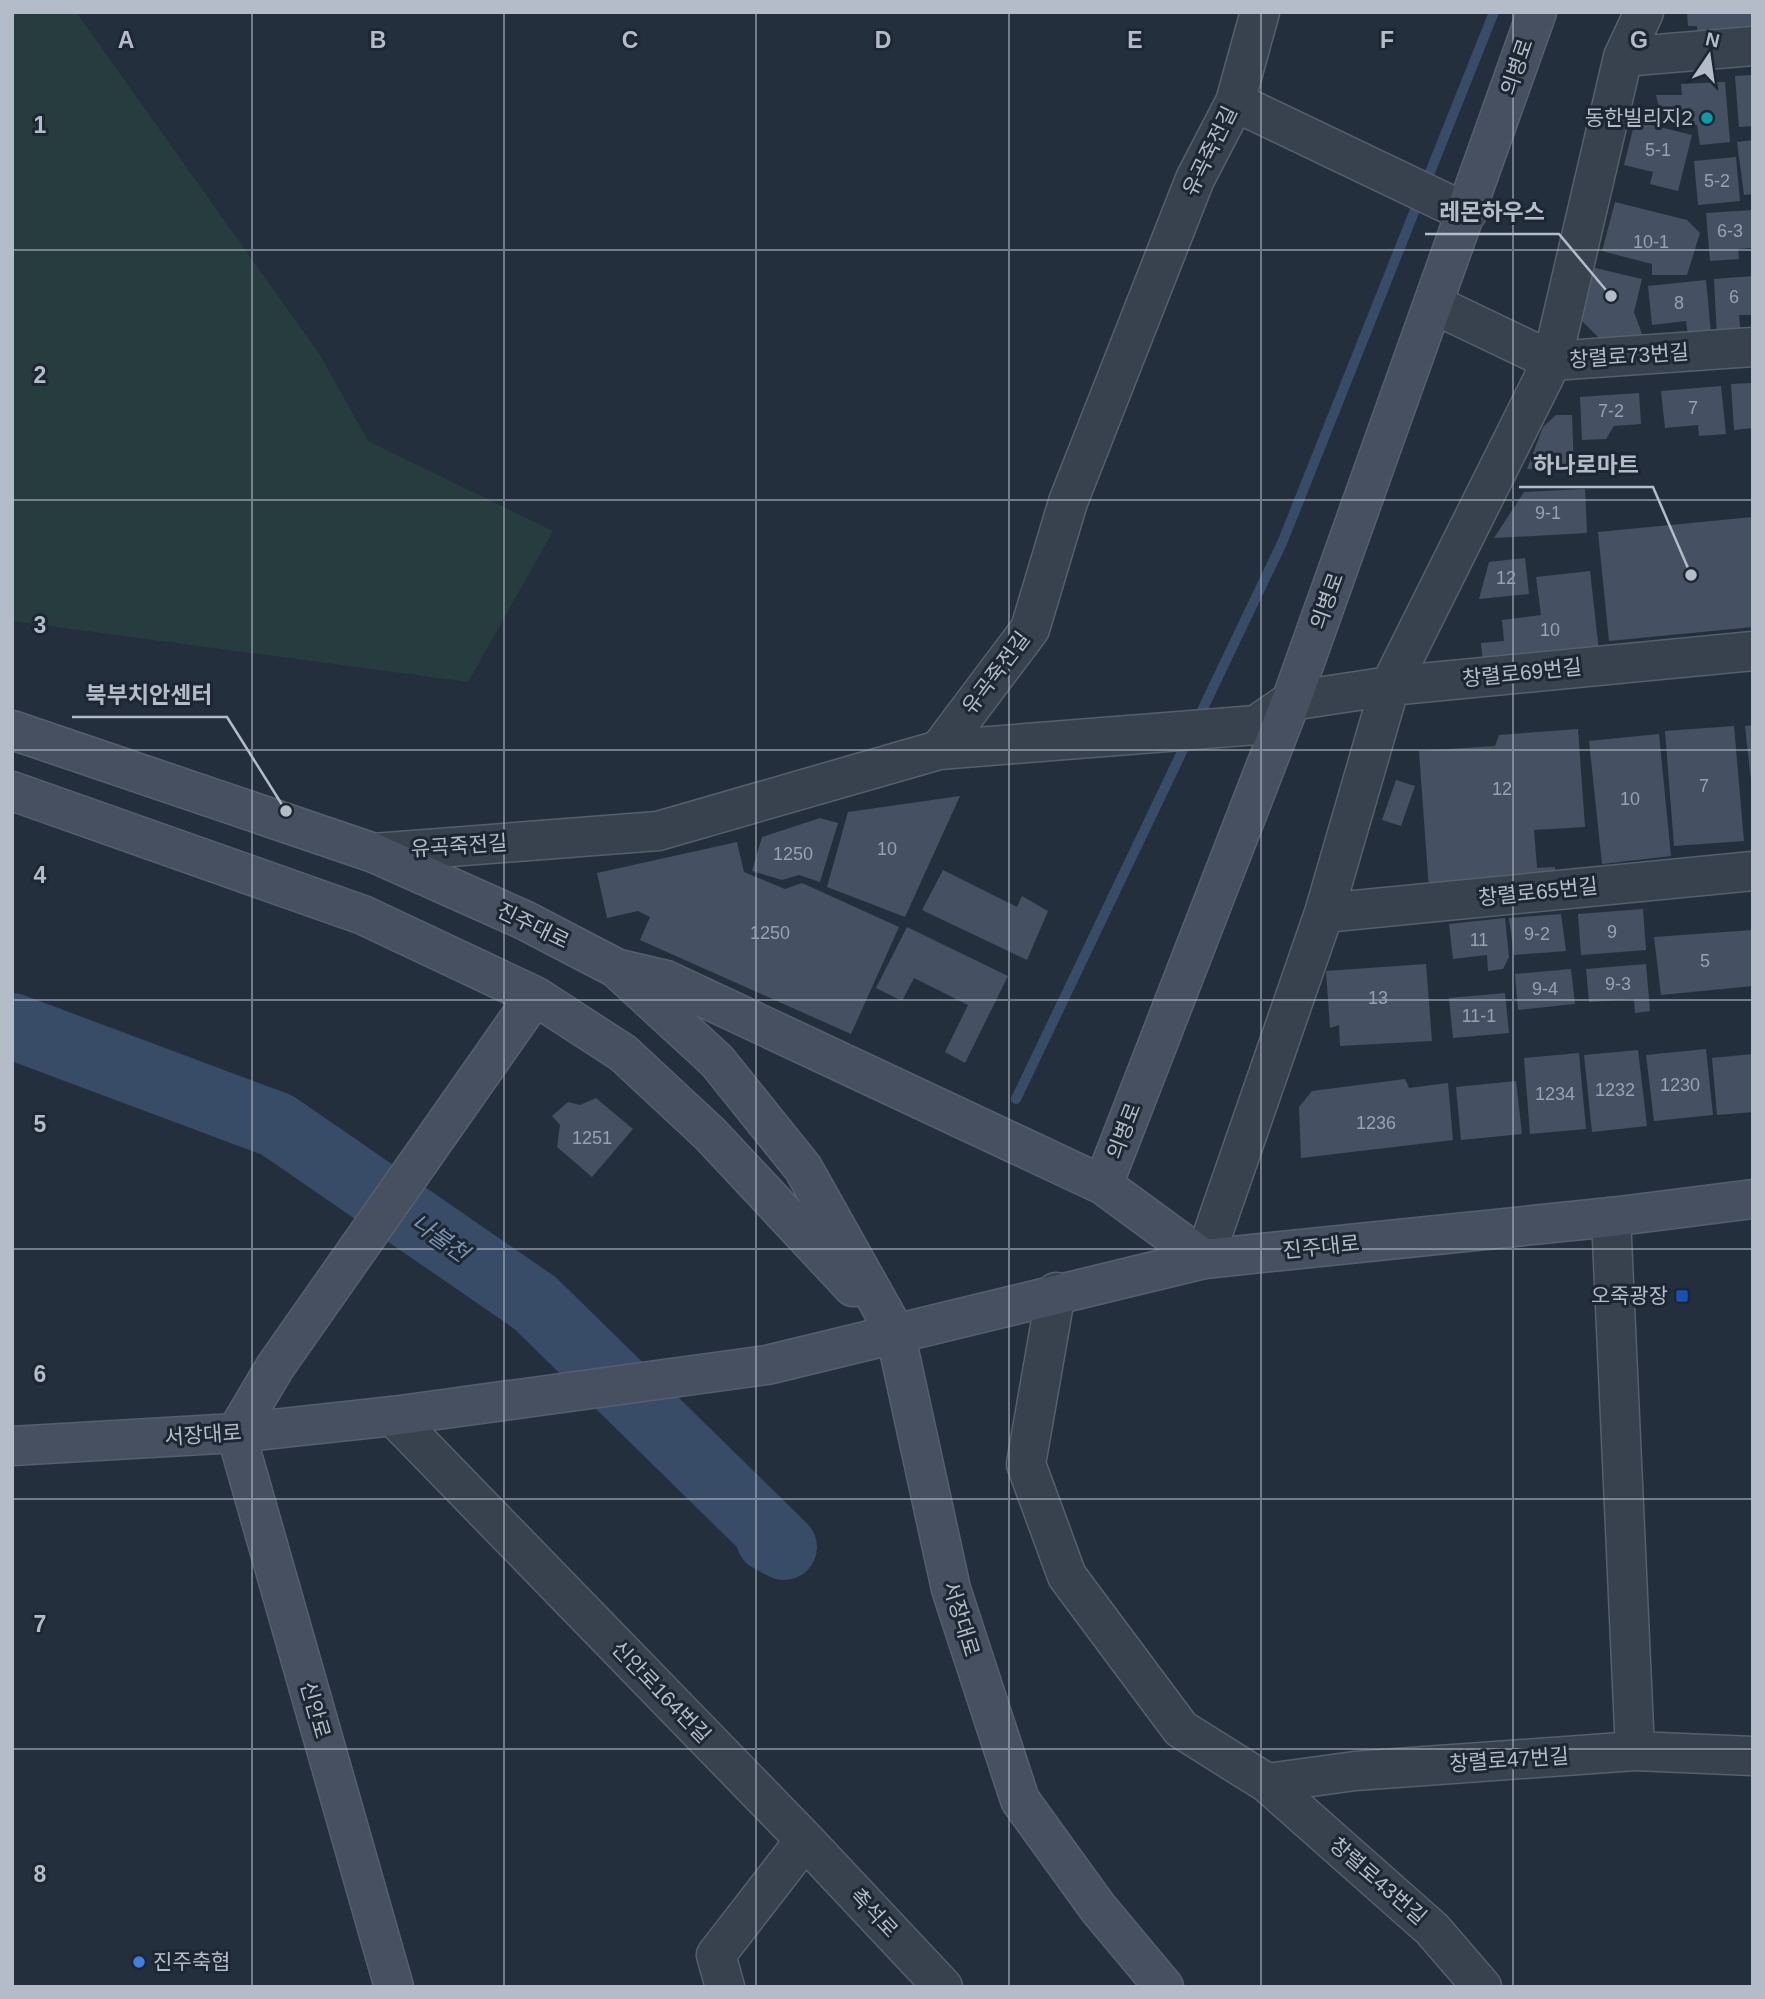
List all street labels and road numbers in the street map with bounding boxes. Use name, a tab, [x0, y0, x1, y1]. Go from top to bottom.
street label: 의병로	[1496, 36, 1537, 98]
street label: 유곡죽전길	[1178, 102, 1241, 199]
street label: 창렬로73번길	[1568, 340, 1690, 371]
street label: 의병로	[1306, 570, 1347, 632]
street label: 유곡죽전길	[957, 627, 1034, 718]
street label: 창렬로69번길	[1461, 655, 1583, 690]
street label: 유곡죽전길	[410, 831, 508, 860]
street label: 창렬로65번길	[1477, 874, 1599, 909]
street label: 진주대로	[493, 898, 573, 953]
street label: 의병로	[1102, 1100, 1145, 1162]
street label: 진주대로	[1281, 1231, 1361, 1262]
street label: 서장대로	[164, 1420, 242, 1449]
street label: 서장대로	[939, 1579, 984, 1659]
street label: 신안로164번길	[607, 1636, 715, 1747]
street label: 신안로	[296, 1679, 335, 1741]
street label: 창렬로47번길	[1448, 1744, 1570, 1775]
street label: 창렬로43번길	[1326, 1833, 1431, 1929]
street label: 촉석로	[846, 1884, 903, 1942]

